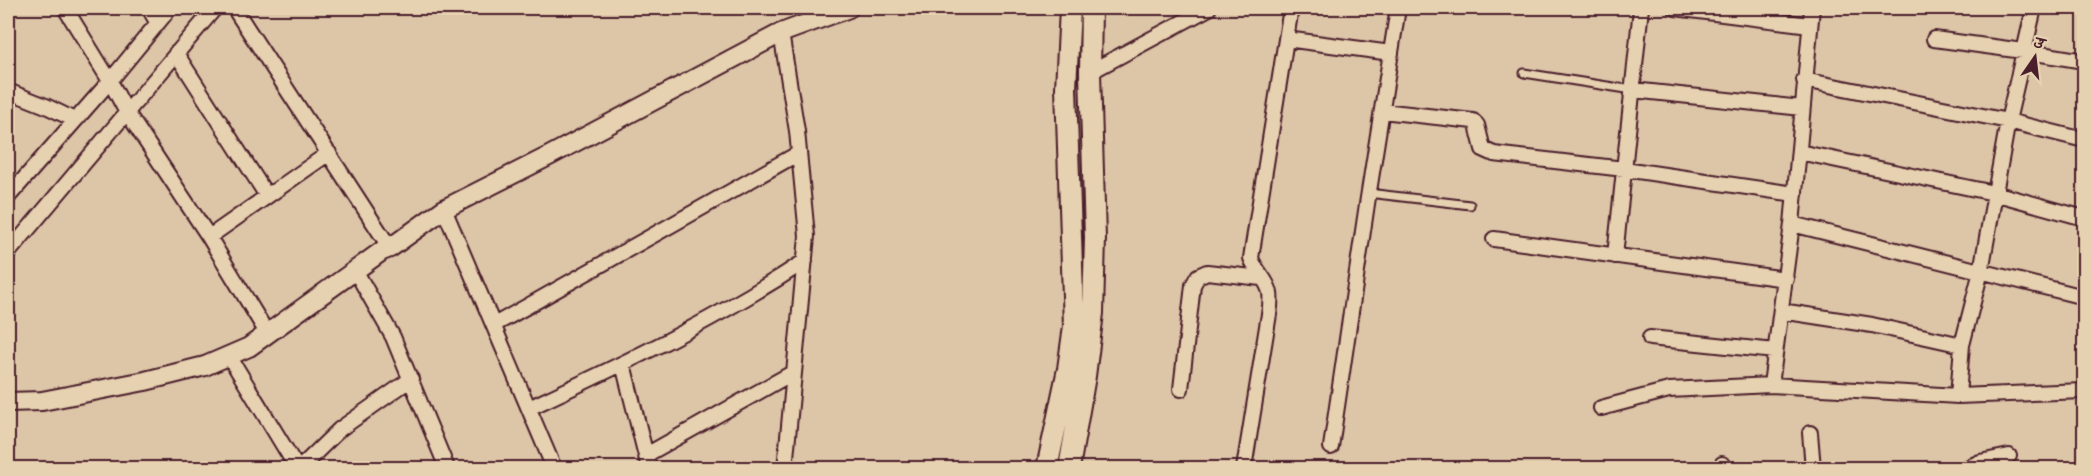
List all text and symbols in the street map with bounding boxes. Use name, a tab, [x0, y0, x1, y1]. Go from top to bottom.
north arrow	[2005, 27, 2065, 87]
text: उ	[2030, 31, 2049, 58]

